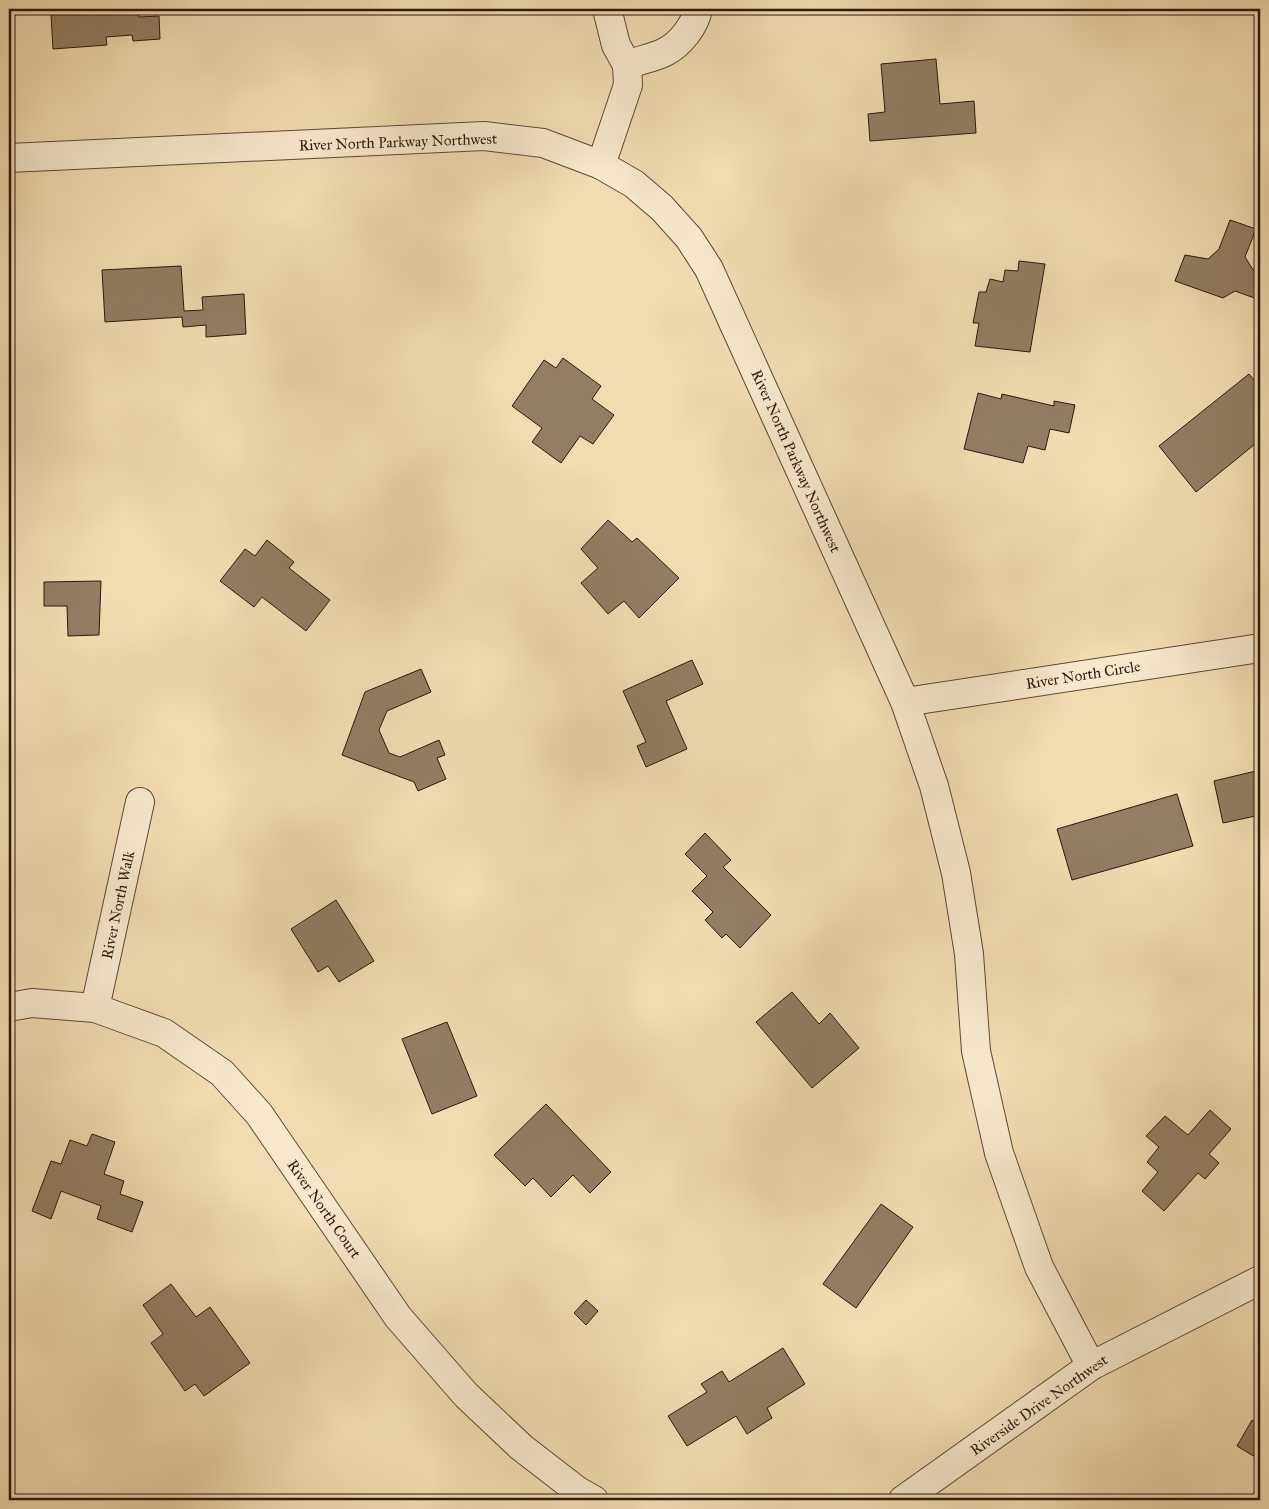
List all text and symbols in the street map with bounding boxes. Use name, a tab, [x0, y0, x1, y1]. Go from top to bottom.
street label: River North Parkway Northwest	[299, 130, 498, 154]
street label: River North Parkway Northwest	[747, 367, 845, 556]
street label: River North Circle	[1024, 657, 1142, 693]
street label: River North Walk	[98, 849, 138, 961]
street label: River North Court	[283, 1156, 365, 1262]
street label: Riverside Drive Northwest	[967, 1350, 1112, 1459]

